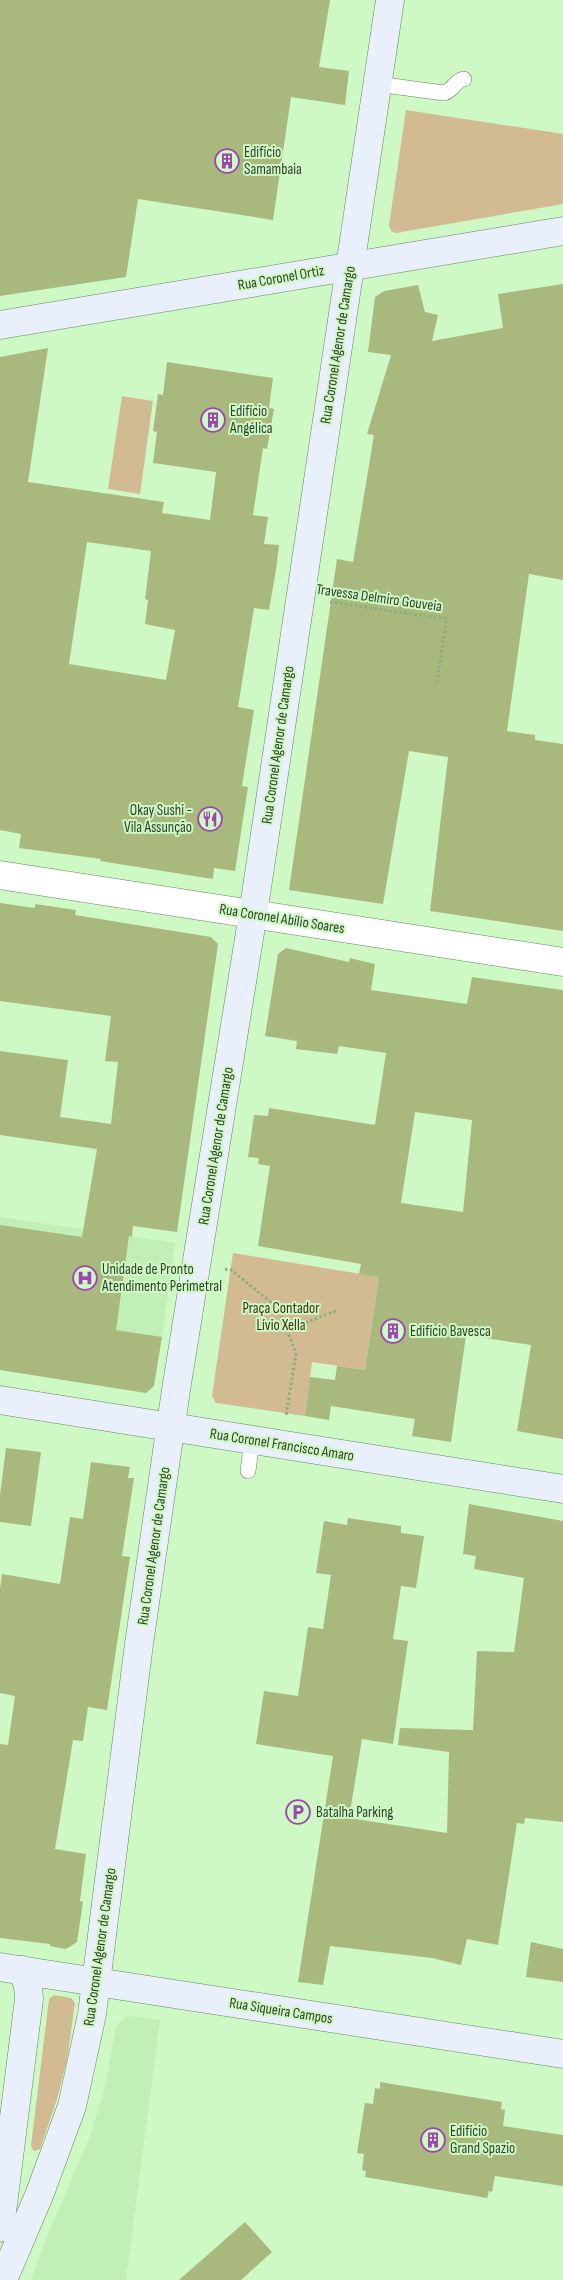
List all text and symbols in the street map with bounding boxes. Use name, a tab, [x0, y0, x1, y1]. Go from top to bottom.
place label: Edifício Samambaia	[244, 143, 302, 179]
building icon: Edifício Samambaia	[214, 148, 240, 174]
street label: Rua Coronel Ortiz	[236, 261, 326, 295]
street label: Rua Coronel Agenor de Camargo	[316, 265, 360, 425]
place label: Edifício Angélica	[229, 402, 273, 438]
building icon: Edifício Angélica	[200, 407, 226, 433]
street label: Travessa Delmiro Gouveia	[315, 580, 443, 616]
street label: Rua Coronel Agenor de Camargo	[257, 665, 299, 825]
place label: Okay Sushi - Vila Assunção	[124, 801, 192, 837]
restaurant icon: Okay Sushi - Vila Assunção	[197, 806, 223, 832]
street label: Rua Coronel Abílio Soares	[218, 900, 346, 938]
street label: Rua Coronel Agenor de Camargo	[194, 1066, 238, 1226]
place label: Unidade de Pronto Atendimento Perimetral	[101, 1260, 222, 1296]
hospital icon: Unidade de Pronto Atendimento Perimetral	[72, 1265, 98, 1291]
park label: Praça Contador Lívio Xella	[242, 1299, 320, 1335]
building icon: Edifício Bavesca	[380, 1318, 406, 1344]
place label: Edifício Bavesca	[410, 1322, 491, 1341]
street label: Rua Coronel Francisco Amaro	[209, 1424, 355, 1466]
street label: Rua Coronel Agenor de Camargo	[133, 1466, 175, 1626]
parking icon: Batalha Parking	[285, 1799, 311, 1825]
place label: Batalha Parking	[316, 1803, 393, 1822]
street label: Rua Coronel Agenor de Camargo	[79, 1867, 121, 2027]
street label: Rua Siqueira Campos	[228, 1993, 334, 2029]
place label: Edifício Grand Spazio	[450, 2122, 515, 2158]
building icon: Edifício Grand Spazio	[420, 2127, 446, 2153]

